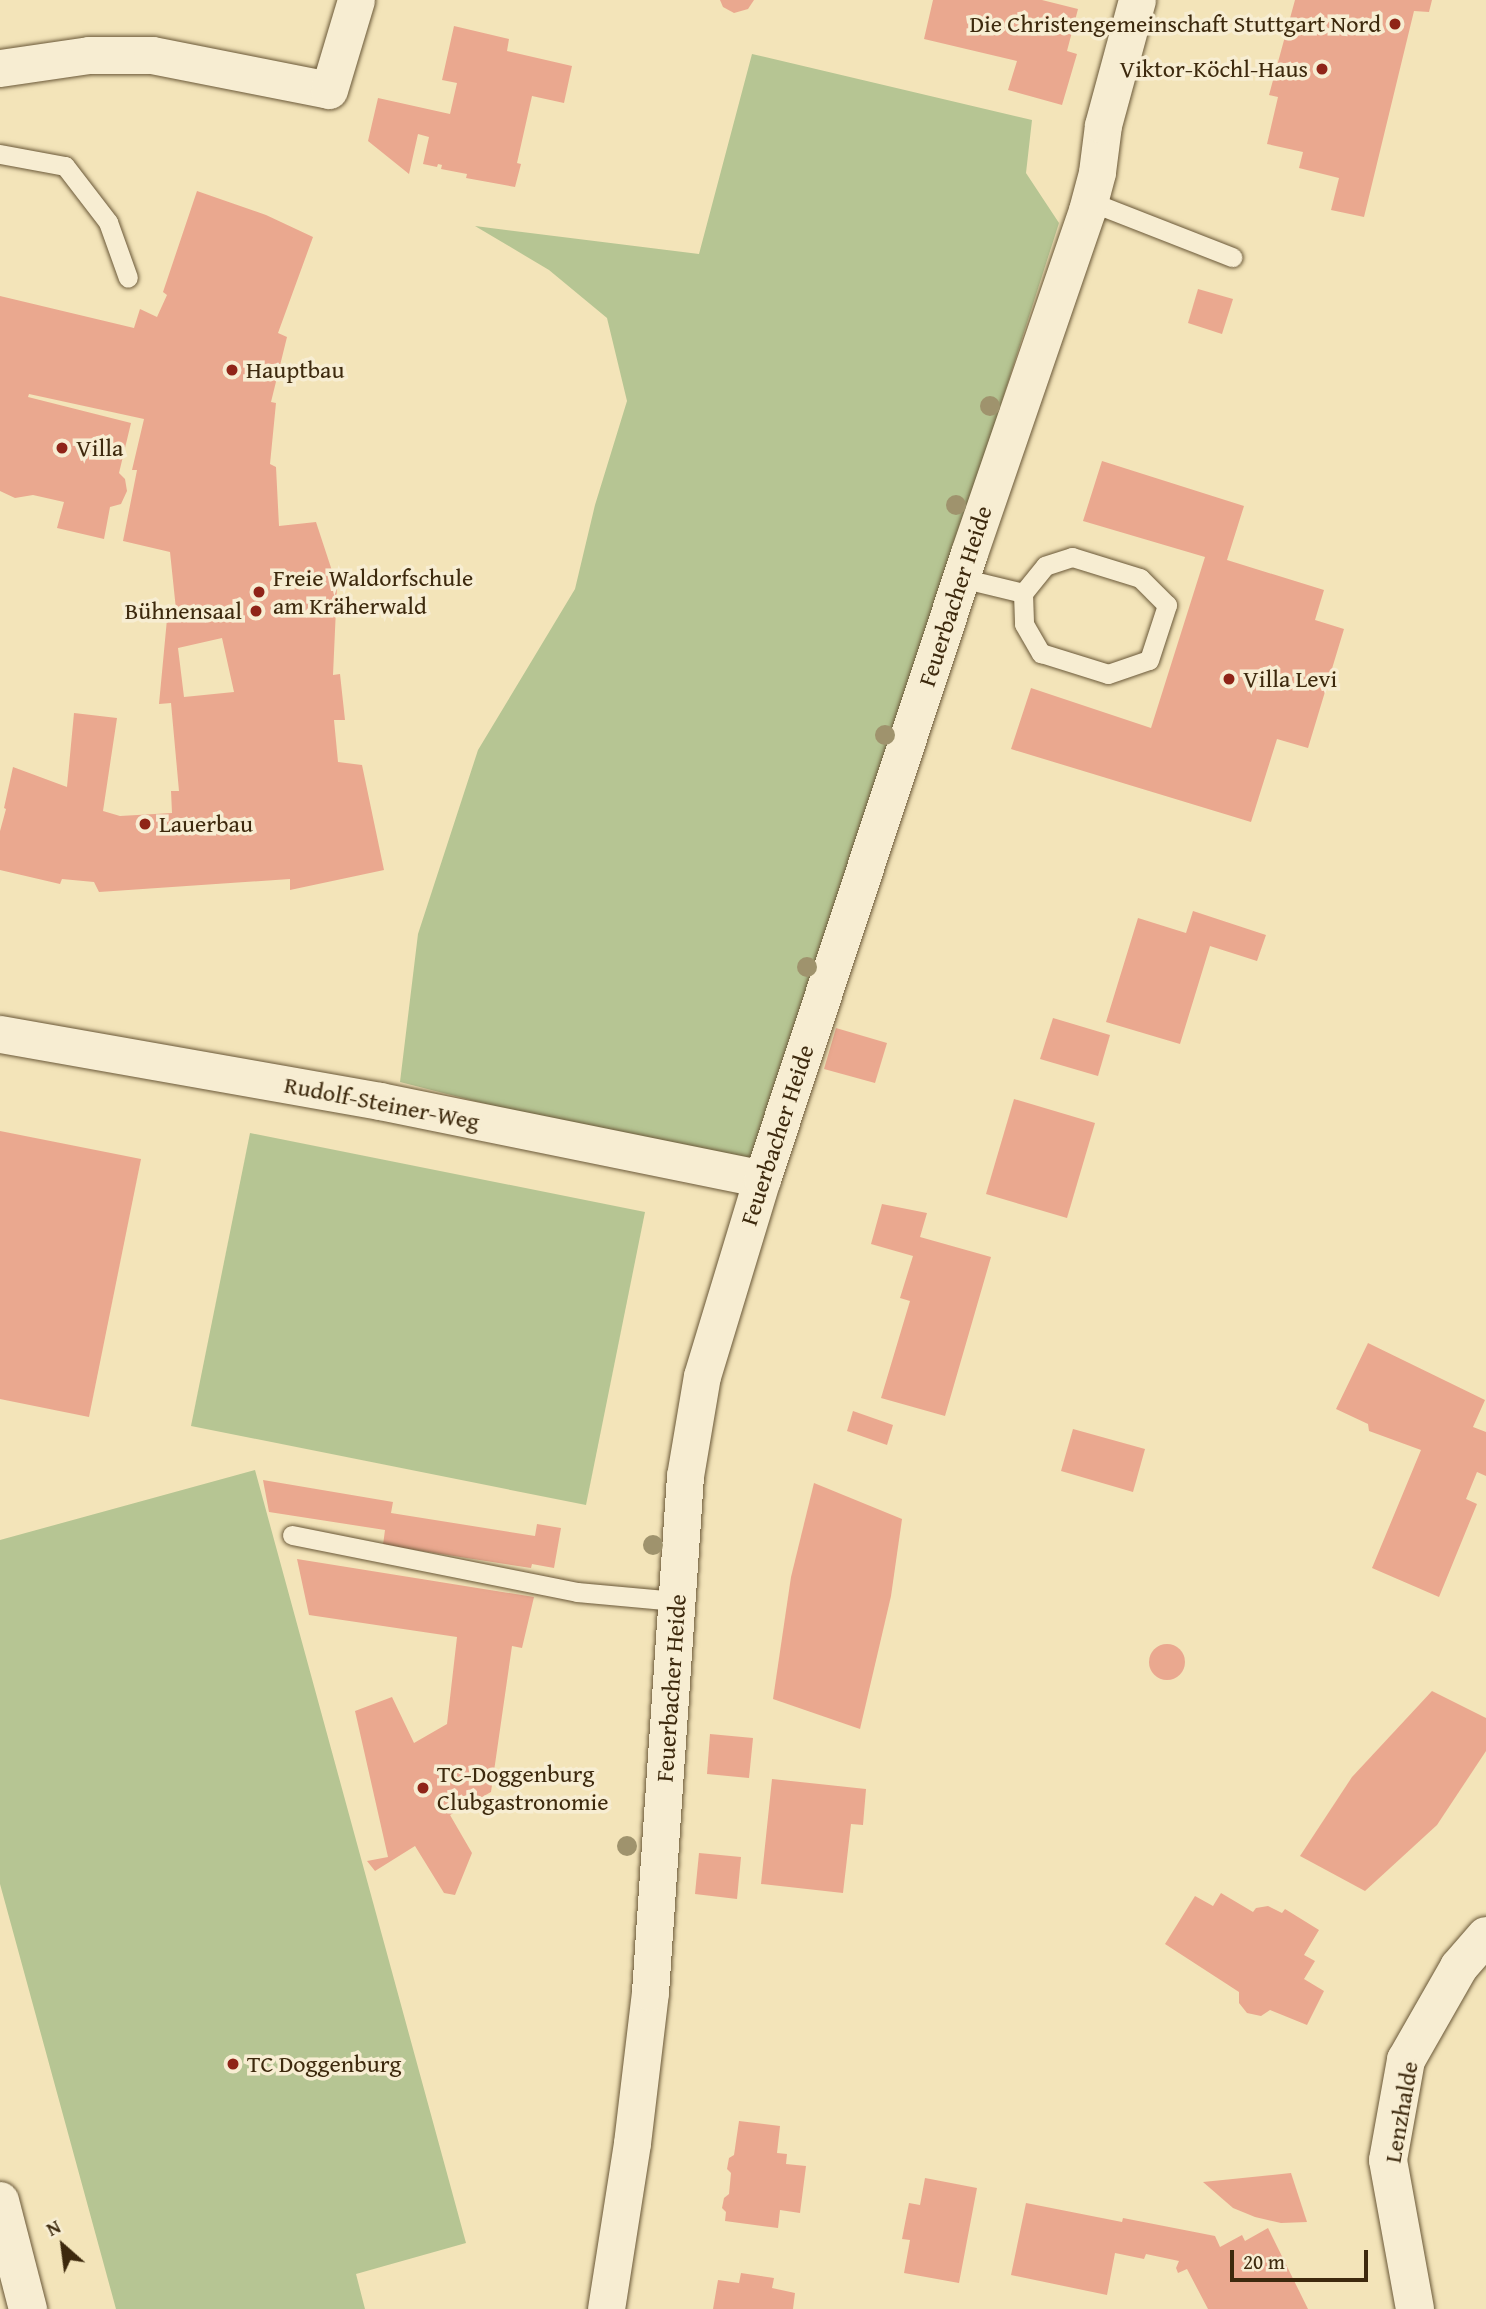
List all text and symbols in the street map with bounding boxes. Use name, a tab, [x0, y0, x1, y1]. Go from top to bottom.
place label: Die Christengemeinschaft Stuttgart Nord	[969, 10, 1381, 38]
marker: Die Christengemeinschaft Stuttgart Nord	[1387, 16, 1403, 32]
place label: Viktor-Köchl-Haus	[1120, 55, 1308, 83]
marker: Viktor-Köchl-Haus	[1314, 61, 1330, 77]
place label: Hauptbau	[246, 356, 344, 384]
marker: Hauptbau	[224, 362, 240, 378]
place label: Villa	[76, 434, 123, 462]
marker: Villa	[54, 440, 70, 456]
street label: Feuerbacher Heide	[912, 502, 998, 690]
place label: Freie Waldorfschule am Kräherwald	[273, 564, 473, 620]
marker: Freie Waldorfschule am Kräherwald	[251, 584, 267, 600]
place label: Bühnensaal	[125, 597, 242, 625]
marker: Bühnensaal	[248, 603, 264, 619]
place label: Villa Levi	[1243, 665, 1337, 693]
marker: Villa Levi	[1221, 671, 1237, 687]
place label: Lauerbau	[159, 810, 253, 838]
marker: Lauerbau	[137, 816, 153, 832]
street label: Feuerbacher Heide	[734, 1041, 820, 1229]
street label: Rudolf-Steiner-Weg	[282, 1070, 482, 1136]
street label: Feuerbacher Heide	[650, 1593, 692, 1783]
place label: TC-Doggenburg Clubgastronomie	[437, 1760, 609, 1816]
marker: TC-Doggenburg Clubgastronomie	[415, 1780, 431, 1796]
place label: TC Doggenburg	[247, 2050, 401, 2078]
marker: TC Doggenburg	[225, 2056, 241, 2072]
street label: Lenzhalde	[1378, 2059, 1424, 2165]
north arrow	[28, 2211, 98, 2281]
text: N	[41, 2212, 65, 2243]
scale bar	[1234, 2236, 1372, 2280]
text: 20 m	[1243, 2246, 1285, 2277]

